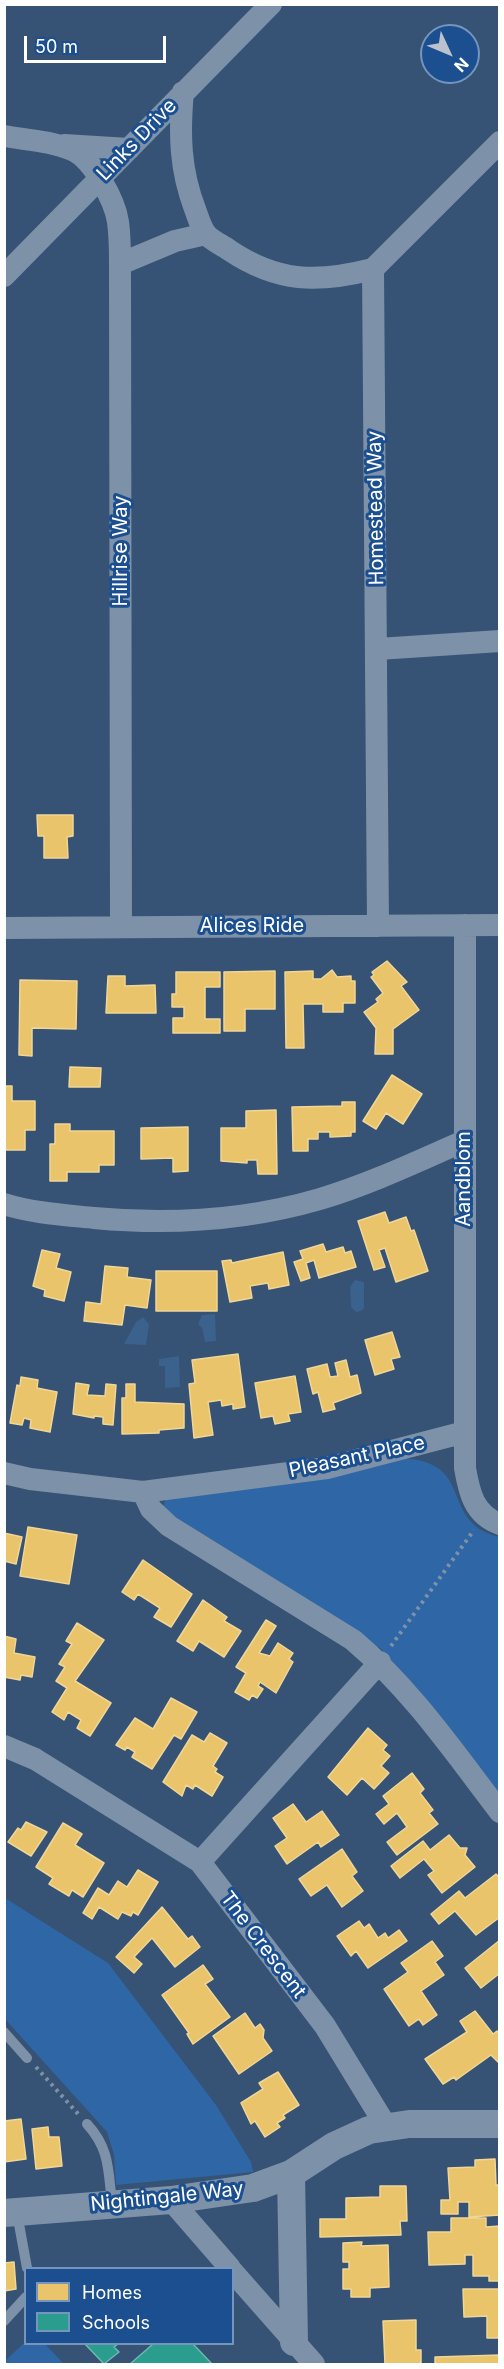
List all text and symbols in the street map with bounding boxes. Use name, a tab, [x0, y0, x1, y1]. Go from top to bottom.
scale bar	[27, 24, 170, 62]
north arrow	[420, 24, 480, 84]
text: 50 m	[35, 36, 78, 57]
text: N	[450, 54, 473, 76]
street label: Links Drive	[92, 94, 182, 186]
street label: Homestead Way	[363, 430, 389, 586]
street label: Hillrise Way	[109, 496, 133, 606]
street label: Alices Ride	[200, 914, 304, 938]
street label: Aandblom	[452, 1131, 476, 1227]
street label: Pleasant Place	[287, 1431, 427, 1483]
street label: The Crescent	[215, 1887, 311, 2003]
street label: Nightingale Way	[89, 2177, 245, 2217]
legend	[24, 2267, 234, 2345]
text: Homes	[82, 2282, 142, 2303]
text: Schools	[82, 2312, 150, 2333]

